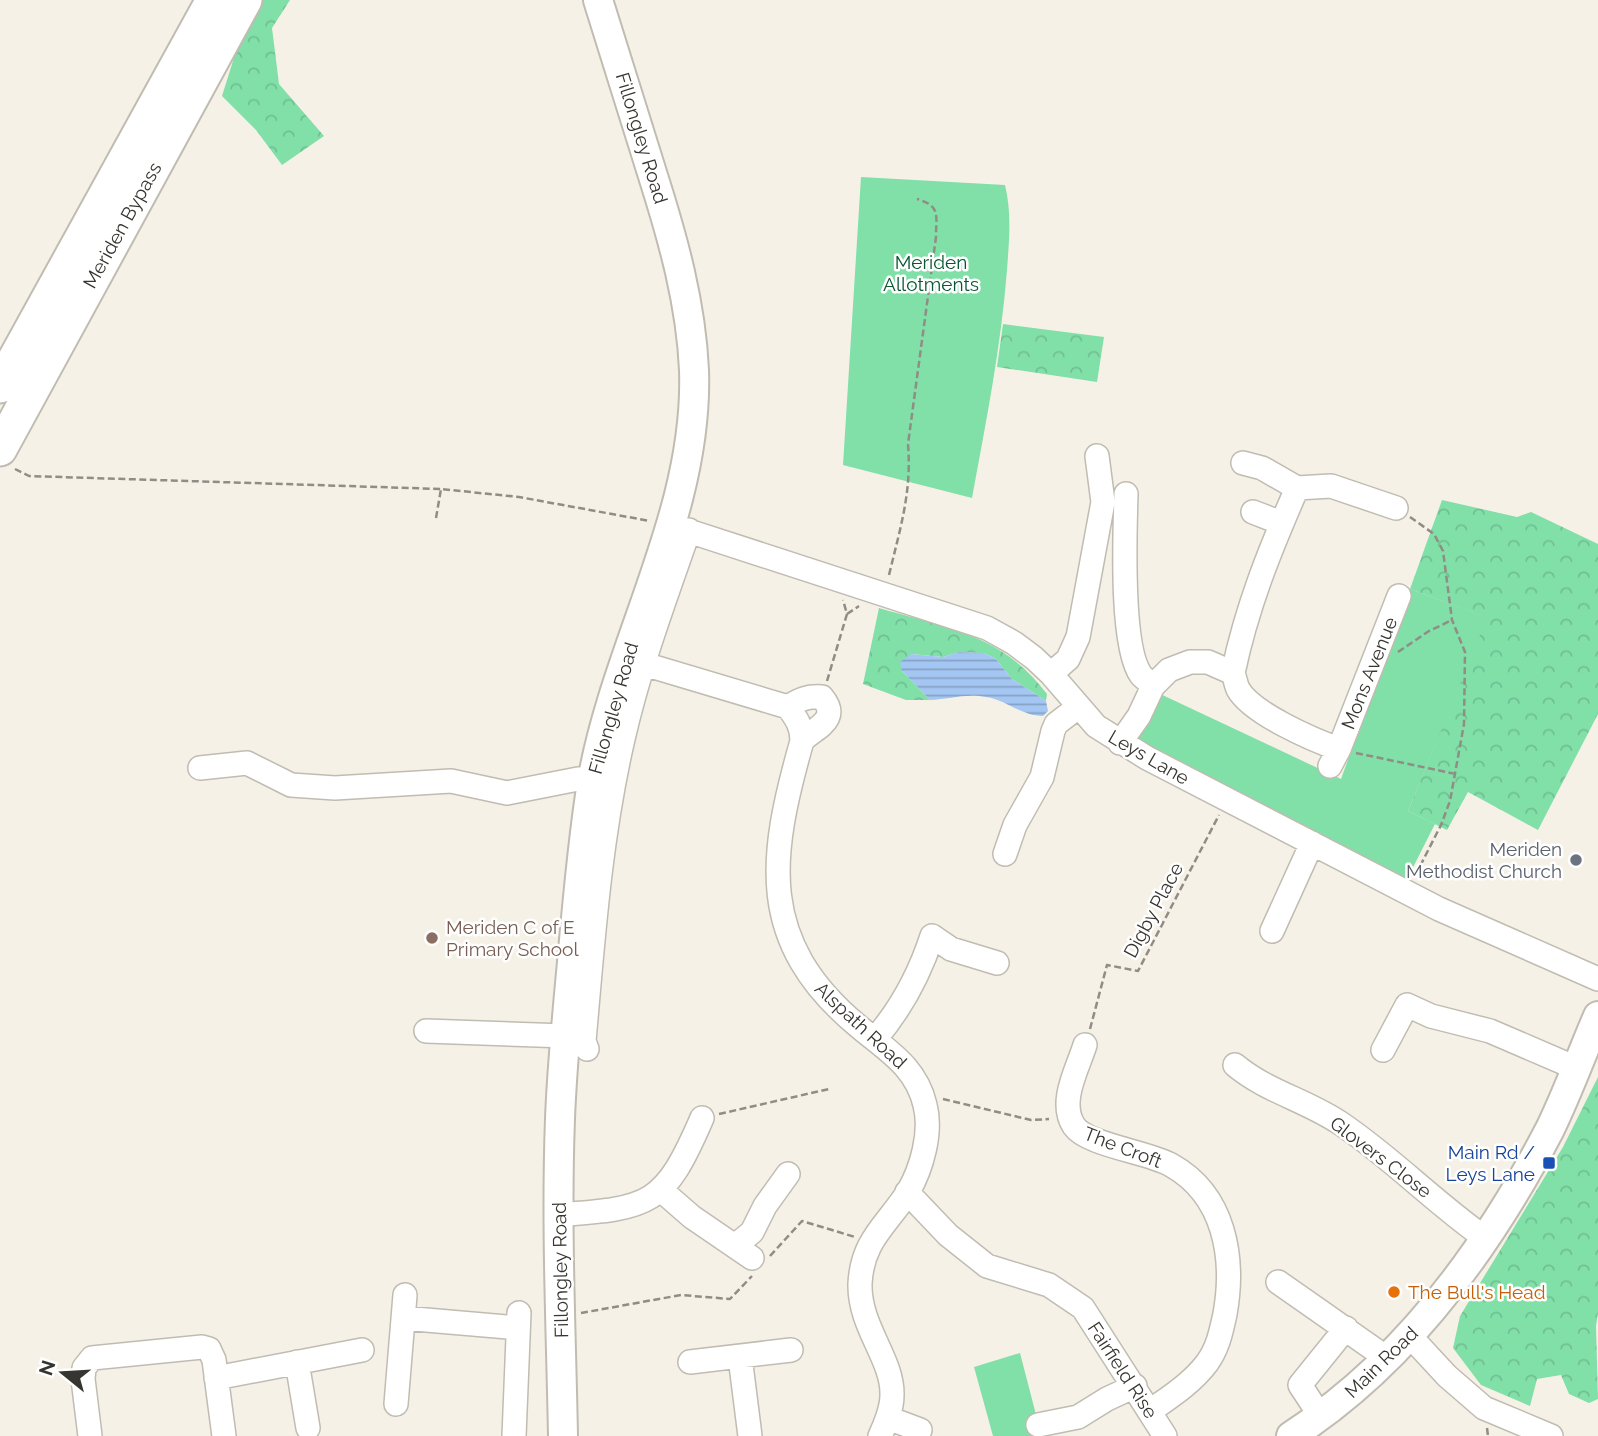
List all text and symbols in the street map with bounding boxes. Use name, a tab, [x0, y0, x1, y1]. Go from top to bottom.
street label: Fillongley Road	[612, 70, 672, 206]
street label: Meriden Bypass	[78, 158, 166, 292]
park label: Meriden Allotments	[883, 251, 979, 295]
street label: Mons Avenue	[1337, 614, 1401, 732]
street label: Fillongley Road	[584, 640, 642, 776]
street label: Leys Lane	[1105, 725, 1193, 789]
place label: Meriden Methodist Church	[1406, 838, 1562, 882]
marker: Meriden Methodist Church	[1568, 852, 1584, 868]
street label: Digby Place	[1119, 859, 1187, 961]
place label: Meriden C of E Primary School	[446, 916, 579, 960]
marker: Meriden C of E Primary School	[424, 930, 440, 946]
street label: Alspath Road	[811, 977, 911, 1073]
street label: Glovers Close	[1326, 1112, 1436, 1202]
street label: The Croft	[1081, 1122, 1166, 1172]
place label: Main Rd / Leys Lane	[1446, 1141, 1535, 1185]
marker: Main Rd / Leys Lane	[1541, 1155, 1557, 1171]
street label: Fillongley Road	[548, 1202, 572, 1338]
place label: The Bull's Head	[1408, 1281, 1545, 1303]
marker: The Bull's Head	[1386, 1284, 1402, 1300]
street label: Fairfield Rise	[1084, 1318, 1162, 1422]
street label: Main Road	[1340, 1322, 1422, 1402]
north arrow	[28, 1338, 98, 1408]
text: N	[34, 1357, 60, 1378]

